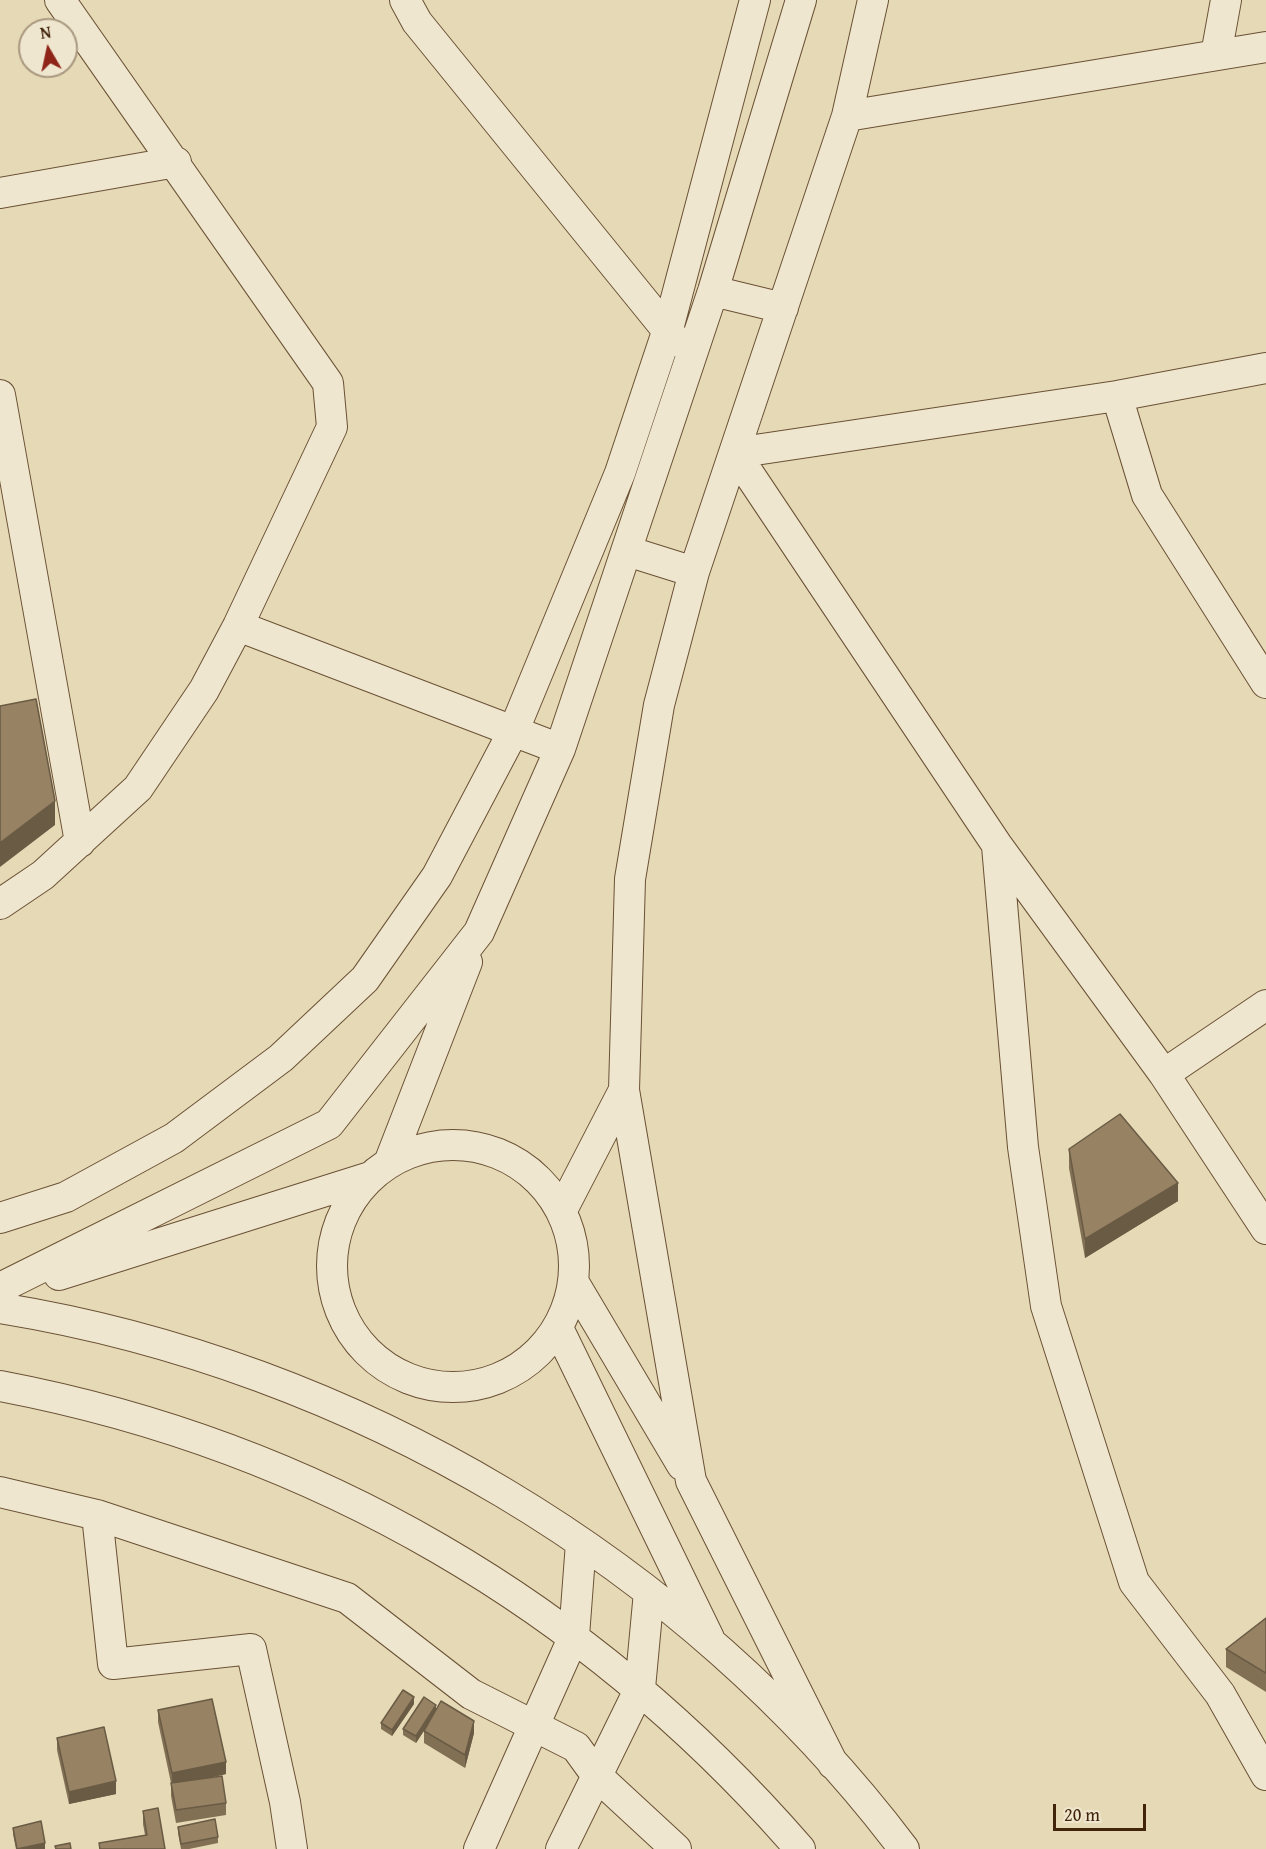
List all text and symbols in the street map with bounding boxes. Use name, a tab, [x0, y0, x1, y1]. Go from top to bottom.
north arrow	[18, 18, 78, 78]
text: N	[38, 20, 53, 45]
scale bar	[1056, 1792, 1149, 1830]
text: 20 m	[1064, 1801, 1100, 1828]

